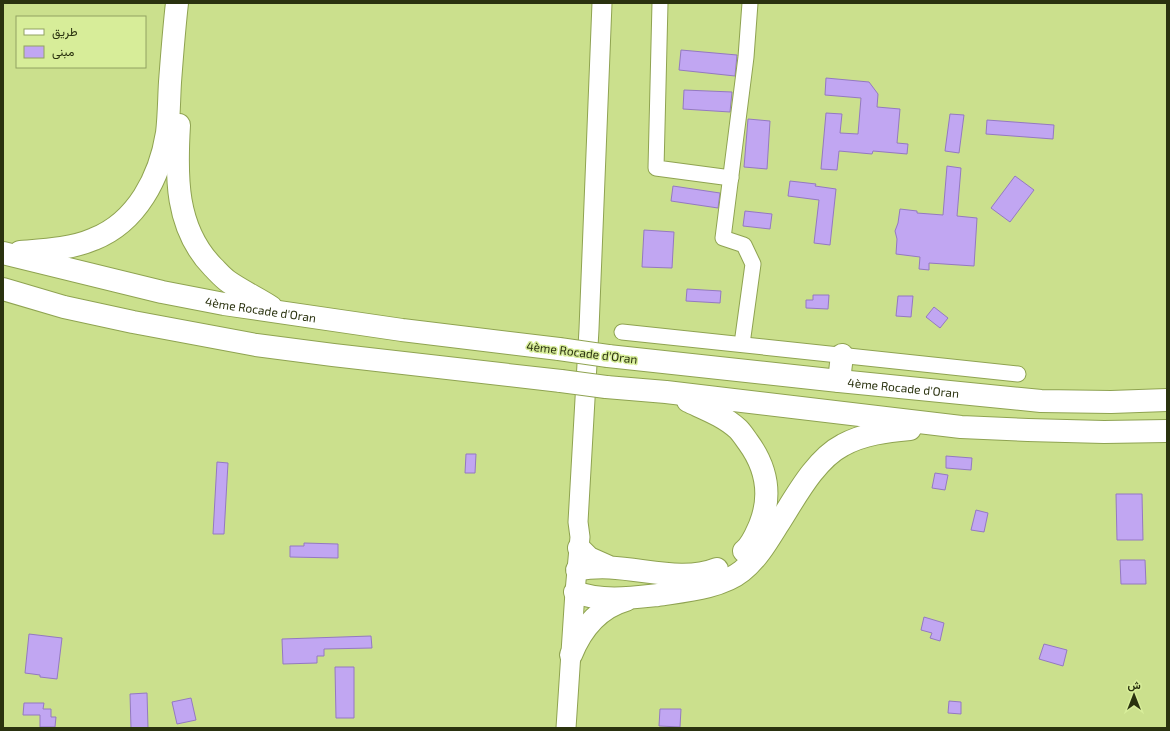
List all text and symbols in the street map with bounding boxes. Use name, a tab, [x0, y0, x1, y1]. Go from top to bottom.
legend	[16, 16, 146, 68]
text: طريق	[52, 24, 78, 40]
text: مبنى	[52, 44, 74, 60]
street label: 4ème Rocade d'Oran	[204, 294, 317, 324]
street label: 4ème Rocade d'Oran	[526, 338, 638, 366]
street label: 4ème Rocade d'Oran	[847, 375, 960, 400]
north arrow	[1114, 675, 1154, 715]
text: ش	[1127, 678, 1141, 692]

